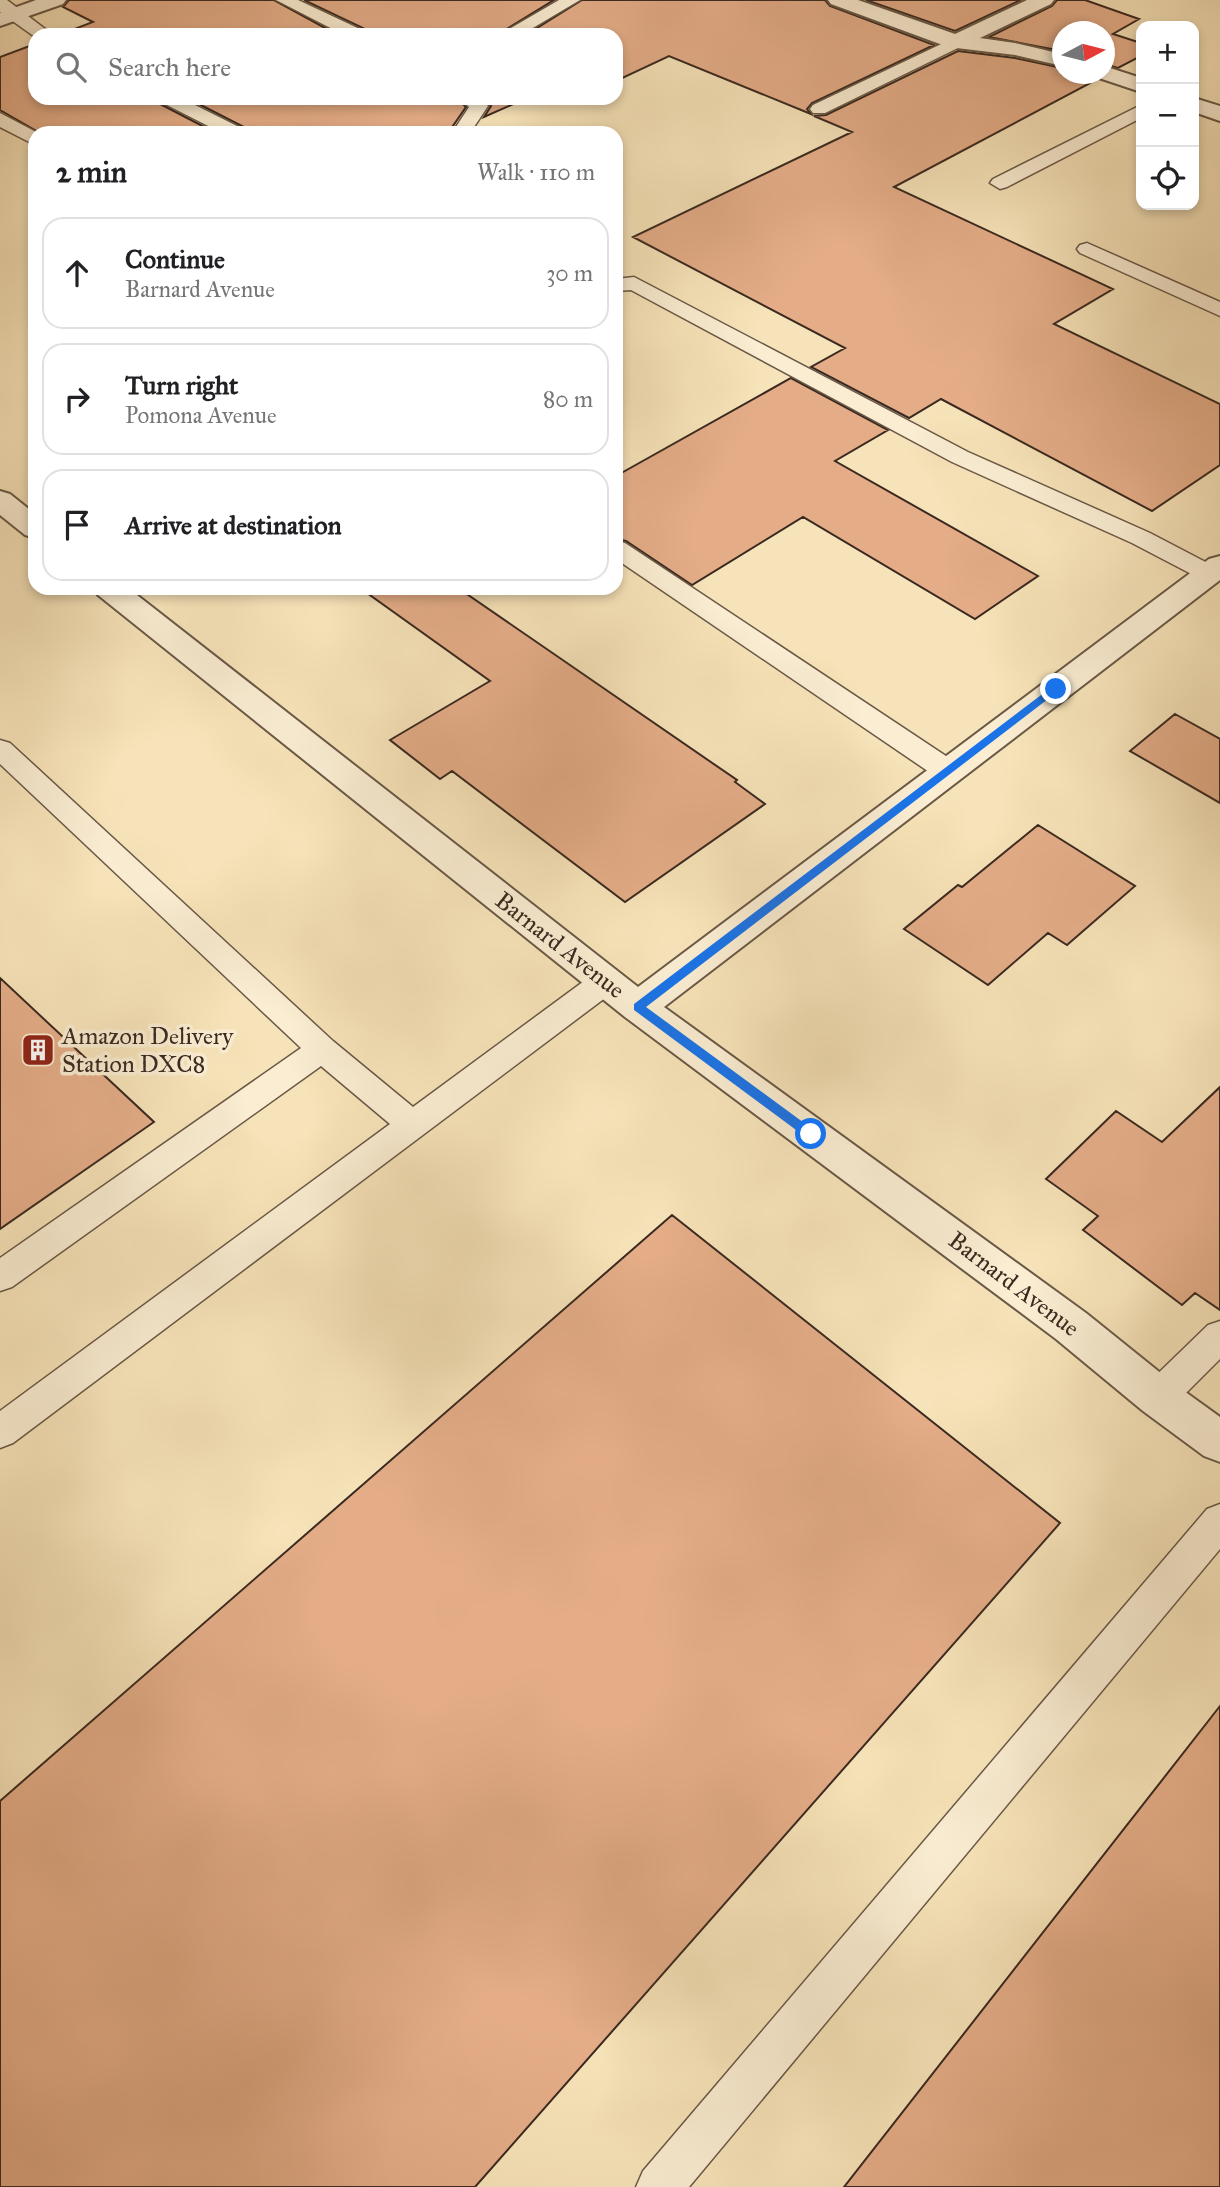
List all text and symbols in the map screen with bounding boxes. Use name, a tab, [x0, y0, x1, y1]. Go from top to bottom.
north arrow	[1052, 21, 1115, 84]
map controls	[1136, 21, 1199, 210]
button: +	[1136, 21, 1199, 84]
search box	[28, 28, 623, 105]
icon: search	[52, 48, 90, 86]
text: Search here	[108, 51, 231, 83]
button: −	[1136, 84, 1199, 147]
button: locate	[1136, 147, 1199, 210]
text: 2 min	[56, 154, 127, 190]
text: Walk · 110 m	[477, 158, 595, 186]
text: Continue	[125, 243, 225, 275]
icon: ahead	[58, 254, 96, 292]
text: 30 m	[546, 259, 593, 287]
text: Barnard Avenue	[125, 275, 275, 303]
text: Turn right	[125, 369, 238, 401]
icon: right	[58, 380, 96, 418]
text: 80 m	[543, 385, 593, 413]
text: Pomona Avenue	[125, 401, 276, 429]
icon: arrive	[58, 506, 96, 544]
text: Arrive at destination	[125, 509, 342, 541]
route end	[1040, 673, 1071, 704]
street label: Barnard Avenue	[489, 885, 631, 1005]
place label: Amazon Delivery Station DXC8	[61, 1021, 234, 1079]
building icon: Amazon Delivery Station DXC8	[19, 1031, 57, 1069]
route start	[795, 1118, 826, 1149]
street label: Barnard Avenue	[943, 1225, 1085, 1343]

